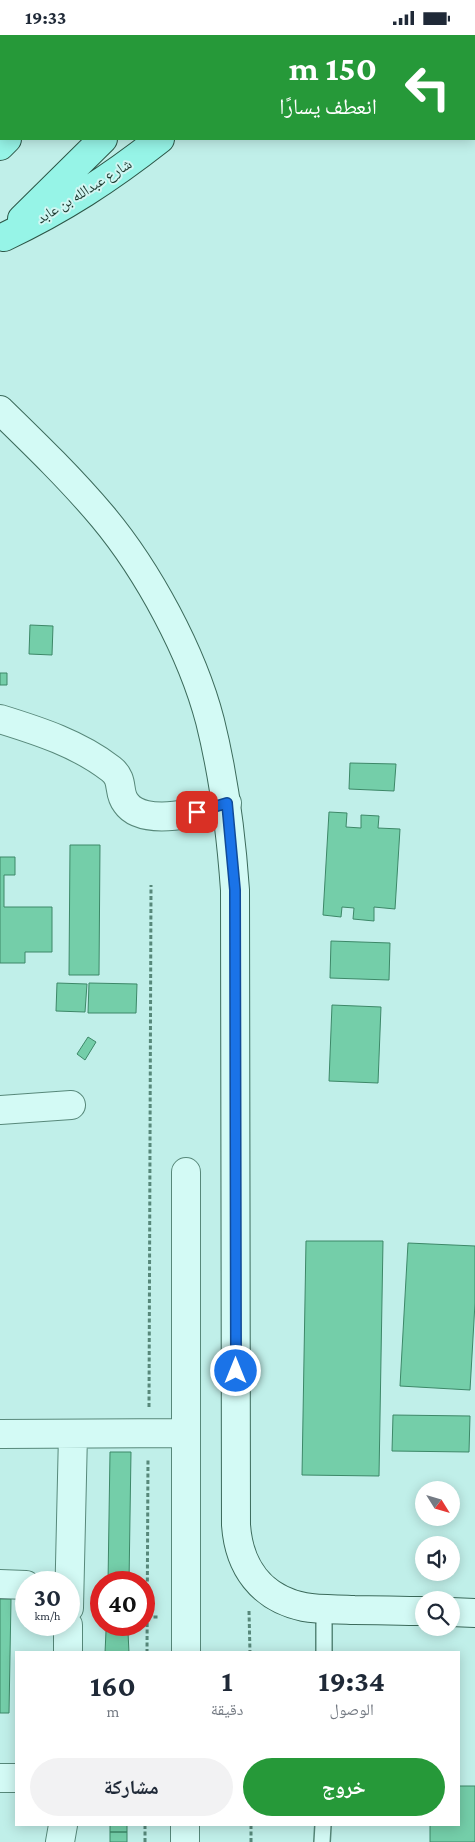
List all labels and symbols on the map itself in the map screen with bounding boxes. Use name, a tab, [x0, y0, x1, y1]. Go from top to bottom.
street label: شارع عبدالله بن عابد	[34, 155, 136, 228]
pin	[176, 791, 218, 833]
position arrow	[209, 1344, 261, 1396]
north arrow	[415, 1481, 460, 1526]
speed limit sign: 40	[90, 1571, 155, 1636]

